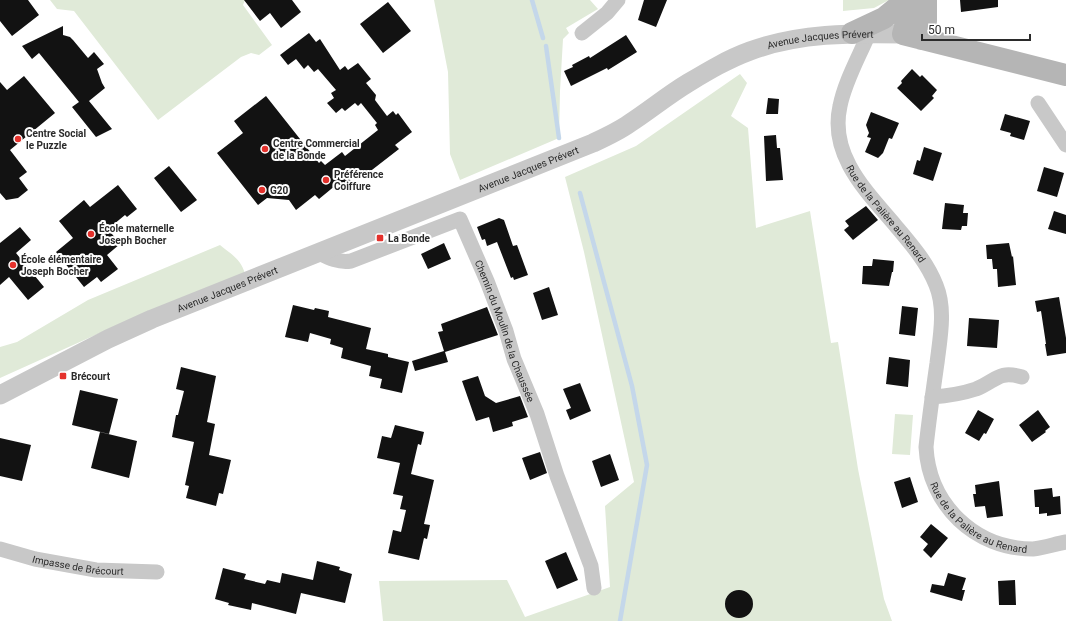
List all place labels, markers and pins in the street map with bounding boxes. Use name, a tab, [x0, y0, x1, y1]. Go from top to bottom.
place label: Centre Social le Puzzle	[26, 128, 86, 151]
marker: Centre Social le Puzzle	[13, 134, 23, 144]
place label: Centre Commercial de la Bonde	[273, 138, 360, 161]
marker: Centre Commercial de la Bonde	[260, 144, 270, 154]
place label: Préférence Coiffure	[334, 169, 384, 192]
marker: Préférence Coiffure	[321, 175, 331, 185]
marker: G20	[257, 185, 267, 195]
place label: G20	[270, 185, 289, 196]
place label: École maternelle Joseph Bocher	[99, 222, 175, 246]
marker: École maternelle Joseph Bocher	[86, 229, 96, 239]
marker: La Bonde	[375, 233, 385, 243]
place label: La Bonde	[388, 233, 431, 244]
place label: École élémentaire Joseph Bocher	[21, 253, 102, 277]
marker: École élémentaire Joseph Bocher	[8, 260, 18, 270]
marker: Brécourt	[58, 371, 68, 381]
place label: Brécourt	[71, 371, 111, 382]

